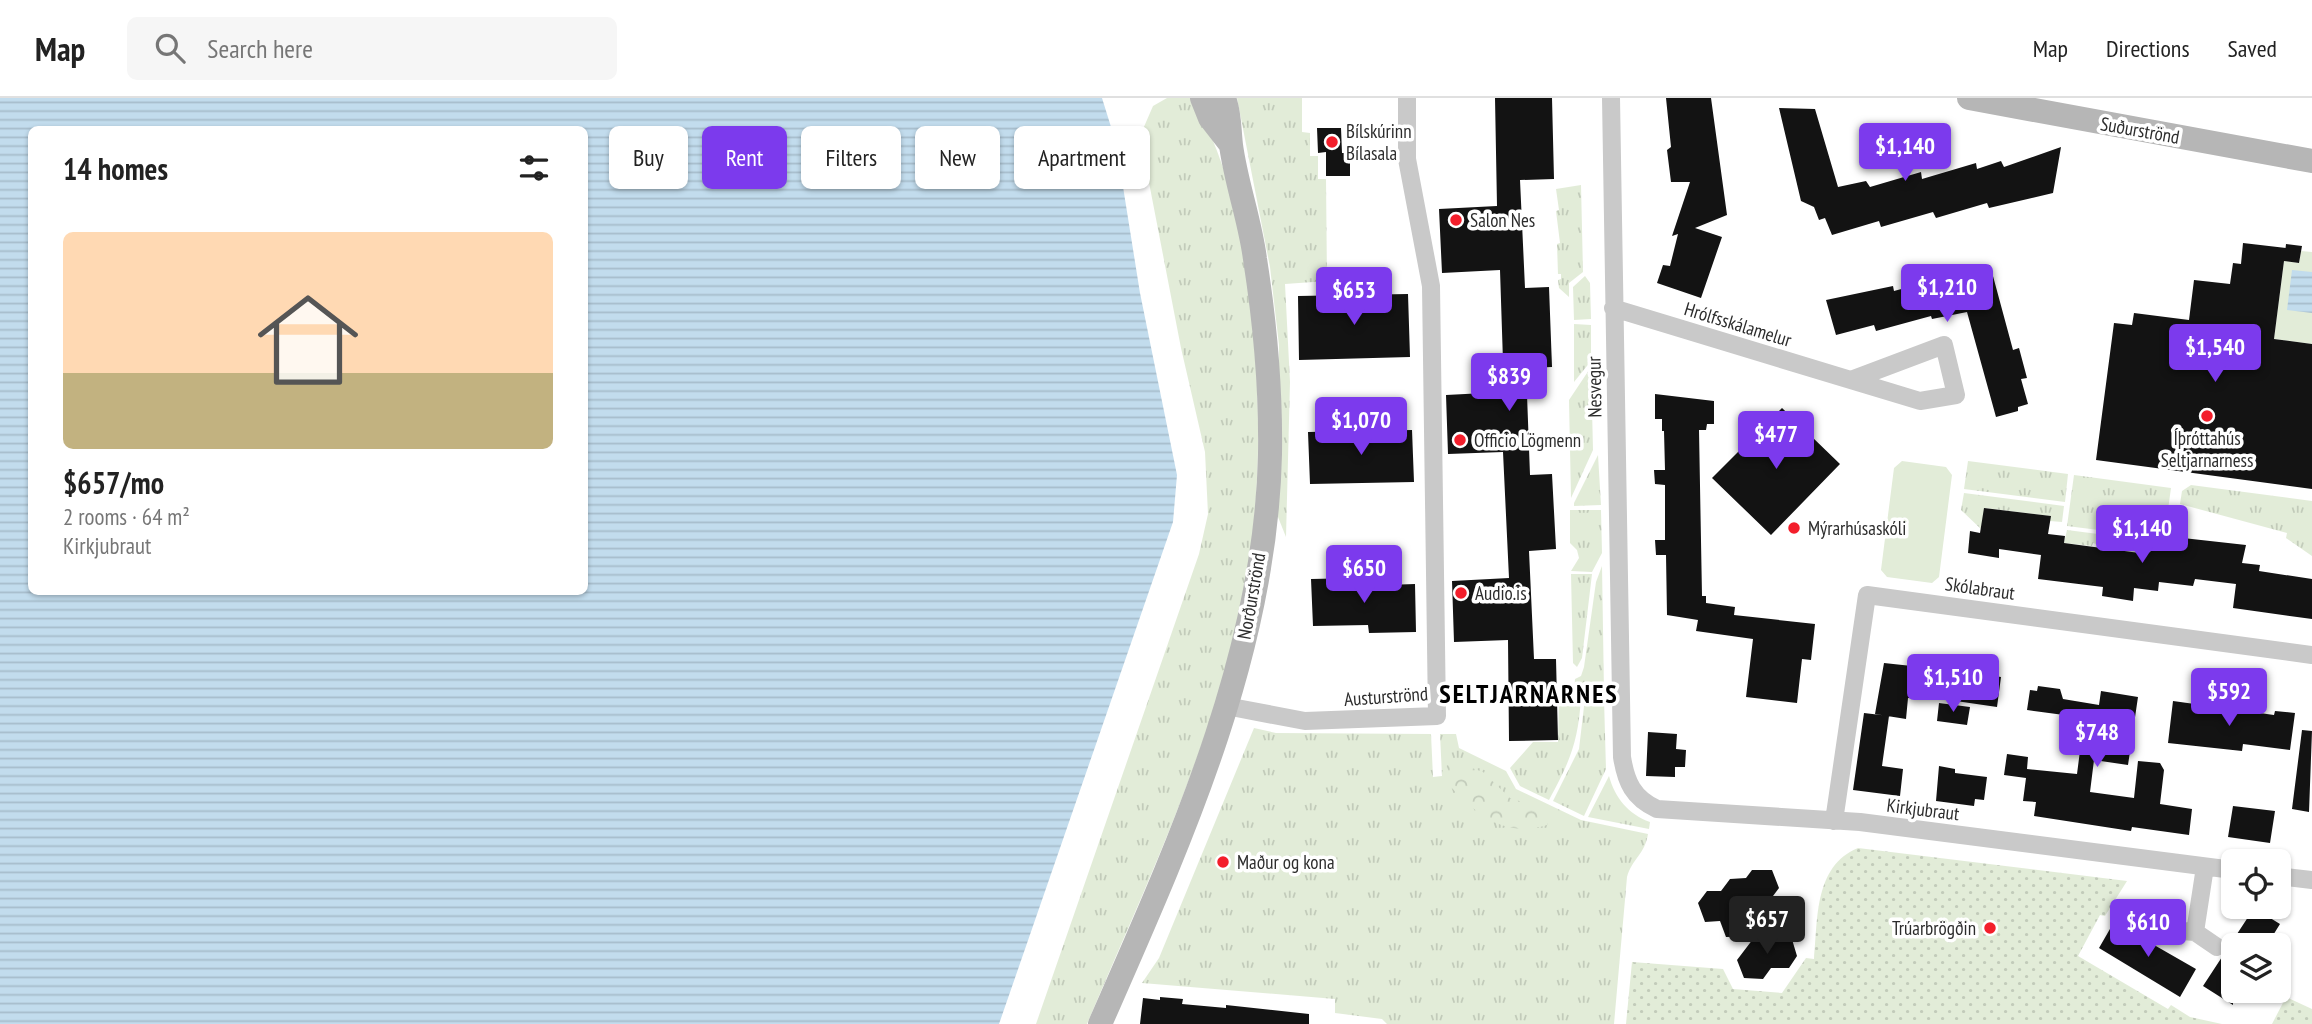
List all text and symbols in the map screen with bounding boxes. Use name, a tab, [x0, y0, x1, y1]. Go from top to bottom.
search box	[127, 17, 617, 80]
text: Map	[35, 27, 85, 70]
icon: search	[151, 29, 189, 67]
text: Search here	[207, 32, 313, 65]
text: Map	[2033, 33, 2068, 64]
text: Directions	[2106, 33, 2190, 64]
text: Saved	[2228, 33, 2277, 64]
street label: Suðurströnd	[2099, 111, 2181, 149]
place label: Bílskúrinn Bílasala	[1346, 119, 1412, 165]
pin: $1,140	[1848, 123, 1962, 183]
chip: Buy	[609, 126, 688, 189]
chip: Rent	[702, 126, 787, 189]
chip: Filters	[801, 126, 901, 189]
chip: New	[915, 126, 1000, 189]
chip: Apartment	[1014, 126, 1150, 189]
text: $1,140	[1875, 131, 1935, 160]
marker: Bílskúrinn Bílasala	[1324, 134, 1340, 150]
text: 14 homes	[63, 149, 168, 188]
icon: filters	[515, 149, 553, 187]
place label: Salon Nes	[1470, 208, 1535, 232]
marker: Salon Nes	[1448, 212, 1464, 228]
pin: $1,210	[1890, 264, 2004, 324]
pin: $653	[1313, 268, 1395, 327]
text: $1,210	[1917, 272, 1977, 301]
text: $653	[1332, 275, 1376, 304]
icon: home	[245, 277, 371, 403]
street label: Hrólfsskálamelur	[1681, 296, 1795, 352]
pin: $1,540	[2158, 324, 2272, 384]
text: $1,540	[2185, 332, 2245, 361]
pin: $839	[1468, 354, 1550, 413]
street label: Nesvegur	[1581, 355, 1607, 418]
text: $839	[1487, 361, 1531, 390]
pin: $1,070	[1304, 398, 1418, 457]
text: $1,070	[1331, 405, 1391, 434]
marker: Íþróttahús Seltjarnarness	[2199, 408, 2215, 424]
pin: $477	[1735, 412, 1817, 471]
text: $477	[1754, 419, 1798, 448]
place label: Íþróttahús Seltjarnarness	[2161, 426, 2253, 472]
place label: Officio Lögmenn	[1474, 428, 1581, 452]
marker: Officio Lögmenn	[1452, 432, 1468, 448]
text: $657/mo	[63, 463, 164, 502]
text: 2 rooms · 64 m²	[63, 502, 190, 531]
pin: $1,140	[2085, 505, 2199, 565]
text: $1,140	[2112, 513, 2172, 542]
place label: Mýrarhúsaskóli	[1808, 516, 1906, 540]
marker: Mýrarhúsaskóli	[1786, 520, 1802, 536]
text: Kirkjubraut	[63, 531, 151, 560]
pin: $650	[1323, 546, 1405, 605]
street label: Norðurströnd	[1232, 551, 1270, 641]
text: $650	[1342, 553, 1386, 582]
street label: Skólabraut	[1944, 571, 2017, 605]
place label: Audio.is	[1475, 581, 1527, 605]
marker: Audio.is	[1453, 585, 1469, 601]
pin: $1,510	[1896, 654, 2010, 714]
text: $1,510	[1923, 662, 1983, 691]
pin: $592	[2188, 668, 2270, 728]
text: $592	[2207, 676, 2251, 705]
district label: SELTJARNARNES	[1439, 677, 1619, 710]
street label: Austurströnd	[1343, 681, 1429, 711]
pin: $748	[2056, 710, 2138, 769]
text: $748	[2075, 717, 2119, 746]
street label: Kirkjubraut	[1885, 793, 1961, 825]
map controls	[2221, 849, 2291, 1003]
button: locate	[2221, 849, 2291, 919]
place label: Maður og kona	[1237, 850, 1335, 874]
marker: Maður og kona	[1215, 854, 1231, 870]
pin: $657	[1726, 896, 1808, 956]
pin: $610	[2107, 900, 2189, 959]
text: $657	[1745, 904, 1789, 933]
text: $610	[2126, 907, 2170, 936]
place label: Trúarbrögðin	[1892, 916, 1976, 940]
marker: Trúarbrögðin	[1982, 920, 1998, 936]
button: layers	[2221, 933, 2291, 1003]

